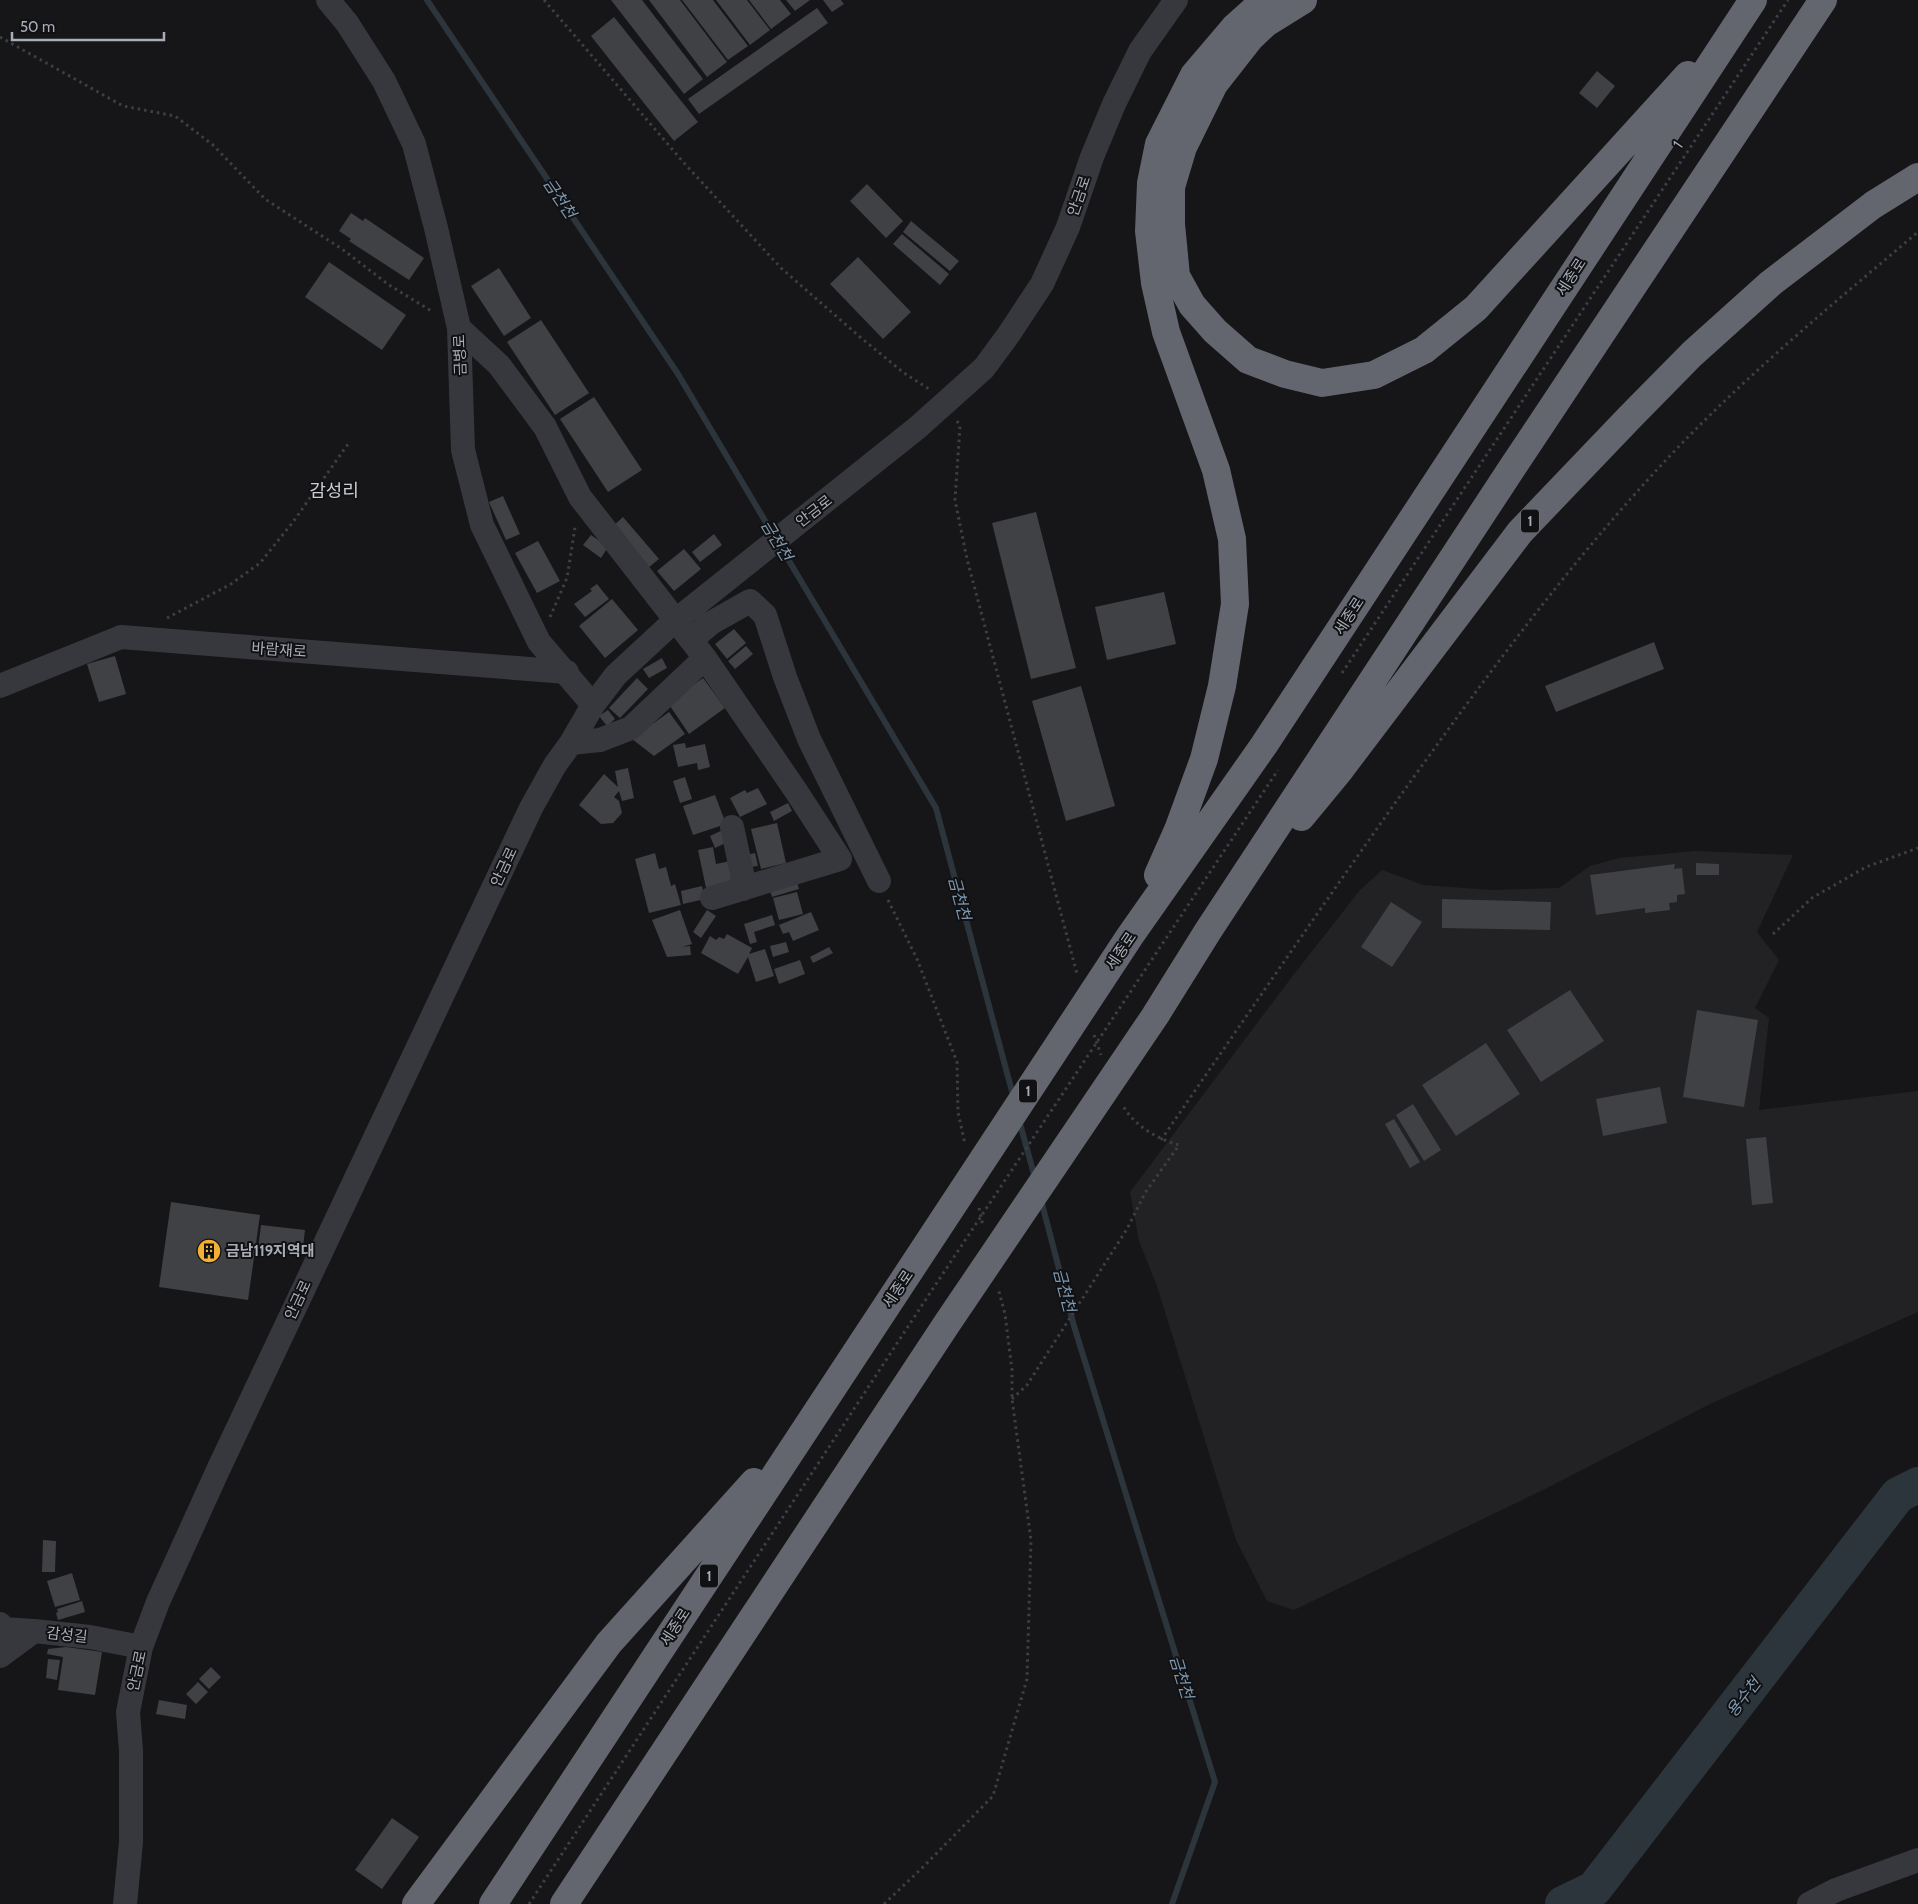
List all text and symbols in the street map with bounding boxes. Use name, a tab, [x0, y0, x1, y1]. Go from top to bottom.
scale bar	[12, 10, 165, 42]
text: 50 m	[20, 18, 55, 36]
street label: 1	[1669, 138, 1687, 152]
street label: 안금로	[1064, 173, 1094, 219]
water label: 금천천	[539, 175, 581, 224]
street label: 세종로	[1552, 255, 1590, 299]
street label: 금병로	[450, 334, 470, 376]
district label: 감성리	[309, 480, 359, 502]
street label: 안금로	[792, 491, 836, 531]
road number: 1	[1521, 510, 1539, 532]
water label: 금천천	[757, 516, 797, 566]
street label: 세종로	[1330, 594, 1368, 638]
street label: 바람재로	[251, 639, 307, 661]
street label: 안금로	[487, 844, 521, 890]
water label: 금천천	[945, 874, 975, 924]
street label: 세종로	[1102, 929, 1140, 973]
road number: 1	[1019, 1080, 1037, 1102]
building icon: 금남119지역대	[196, 1238, 222, 1264]
place label: 금남119지역대	[226, 1242, 315, 1260]
water label: 금천천	[1050, 1266, 1080, 1316]
street label: 세종로	[879, 1267, 917, 1311]
street label: 안금로	[281, 1277, 315, 1323]
road number: 1	[700, 1564, 718, 1588]
street label: 세종로	[656, 1605, 694, 1649]
street label: 감성길	[45, 1624, 89, 1646]
street label: 안금로	[124, 1649, 150, 1693]
water label: 금천천	[1166, 1653, 1198, 1703]
water label: 용수천	[1722, 1672, 1766, 1721]

